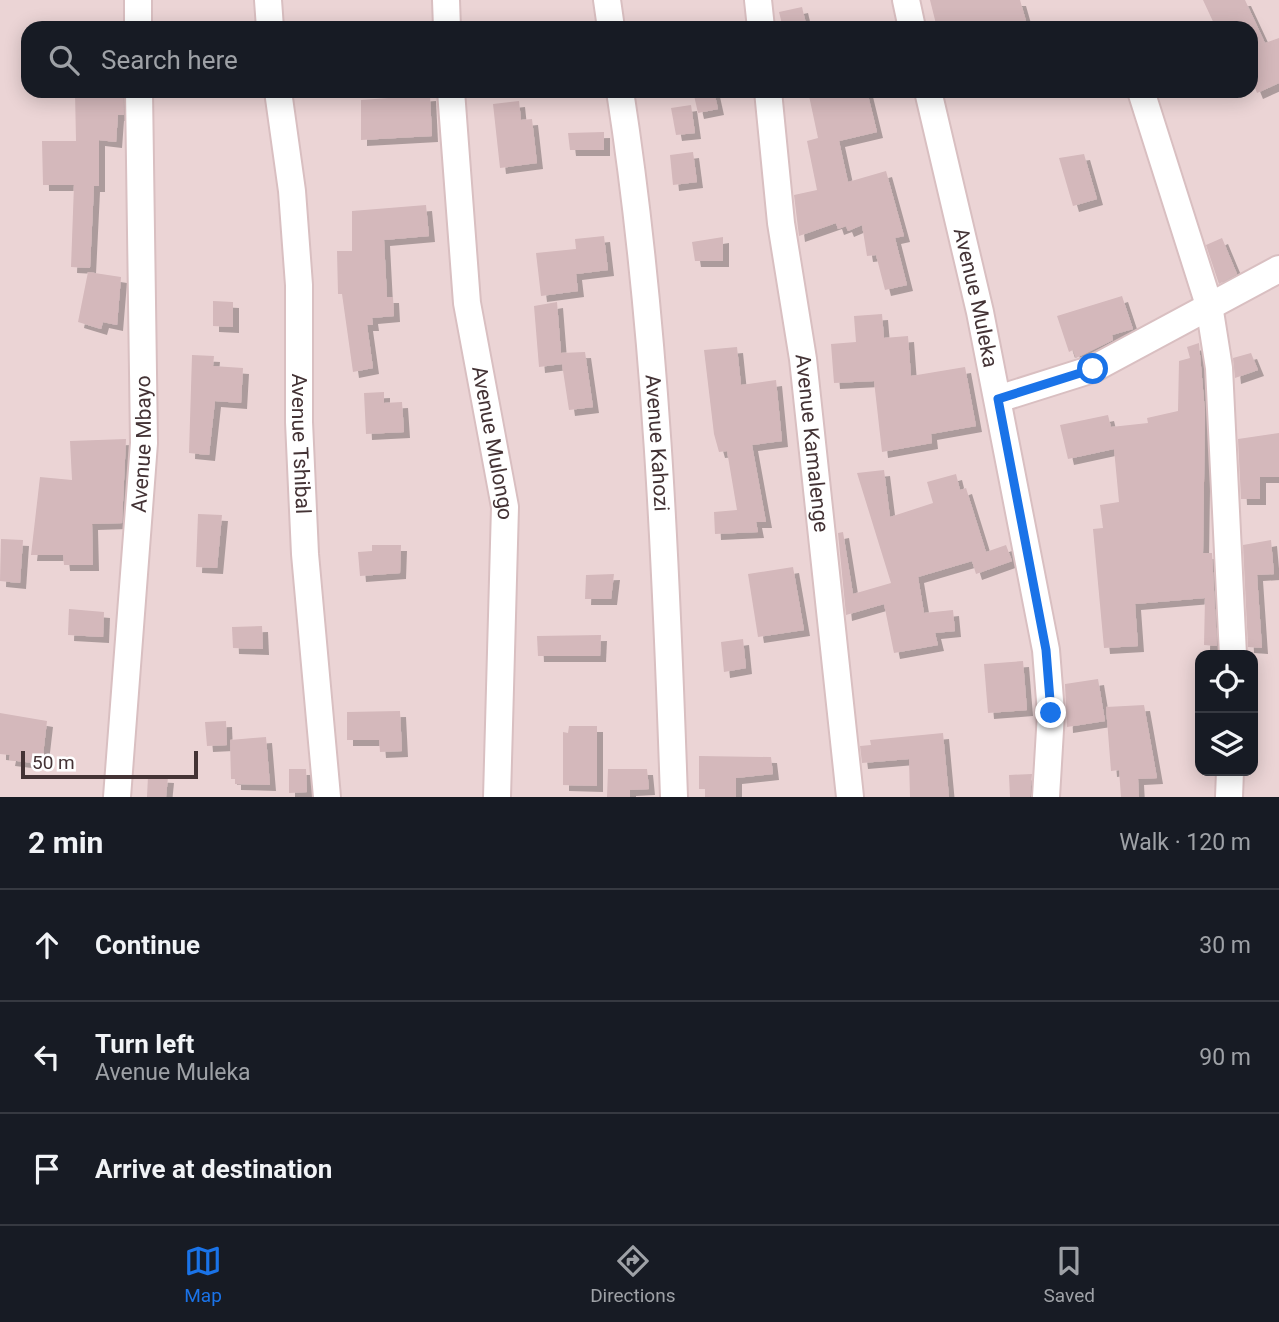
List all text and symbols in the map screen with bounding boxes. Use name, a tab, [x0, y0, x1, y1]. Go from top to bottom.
search box	[21, 21, 1258, 98]
icon: search	[45, 41, 83, 79]
text: Search here	[101, 45, 238, 75]
street label: Avenue Muleka	[949, 225, 1003, 369]
street label: Avenue Kamalenge	[791, 353, 834, 533]
route start	[1077, 353, 1108, 384]
street label: Avenue Mulongo	[467, 364, 517, 520]
street label: Avenue Tshibal	[287, 373, 315, 515]
street label: Avenue Kahozi	[640, 373, 674, 512]
street label: Avenue Mbayo	[127, 375, 156, 513]
map controls	[1195, 650, 1258, 776]
button: locate	[1195, 650, 1258, 713]
route end	[1035, 697, 1066, 728]
button: layers	[1195, 713, 1258, 776]
scale bar	[21, 748, 198, 780]
text: 50 m	[32, 751, 75, 774]
text: 2 min	[28, 825, 103, 860]
text: Walk · 120 m	[1119, 829, 1251, 856]
icon: ahead	[28, 926, 66, 964]
text: Continue	[95, 930, 200, 960]
text: 30 m	[1199, 932, 1251, 959]
text: Turn left	[95, 1029, 194, 1059]
icon: left	[28, 1038, 66, 1076]
text: 90 m	[1199, 1044, 1251, 1071]
text: Avenue Muleka	[95, 1059, 251, 1086]
icon: arrive	[28, 1150, 66, 1188]
text: Arrive at destination	[95, 1154, 332, 1184]
tab: Map	[184, 1242, 222, 1307]
tab: Directions	[590, 1242, 675, 1307]
tab: Saved	[1044, 1242, 1095, 1307]

